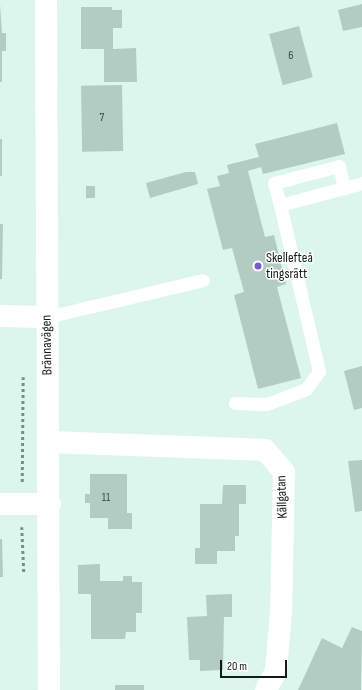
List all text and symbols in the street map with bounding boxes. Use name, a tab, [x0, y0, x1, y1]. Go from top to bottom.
house number: 6	[288, 49, 294, 63]
house number: 7	[100, 111, 104, 125]
place label: Skellefteå tingsrätt	[266, 250, 313, 282]
marker: Skellefteå tingsrätt	[253, 261, 263, 271]
street label: Brännavägen	[38, 315, 56, 375]
street label: Källgatan	[273, 475, 291, 519]
house number: 11	[102, 491, 110, 505]
scale bar	[222, 652, 289, 678]
text: 20 m	[227, 659, 247, 674]

